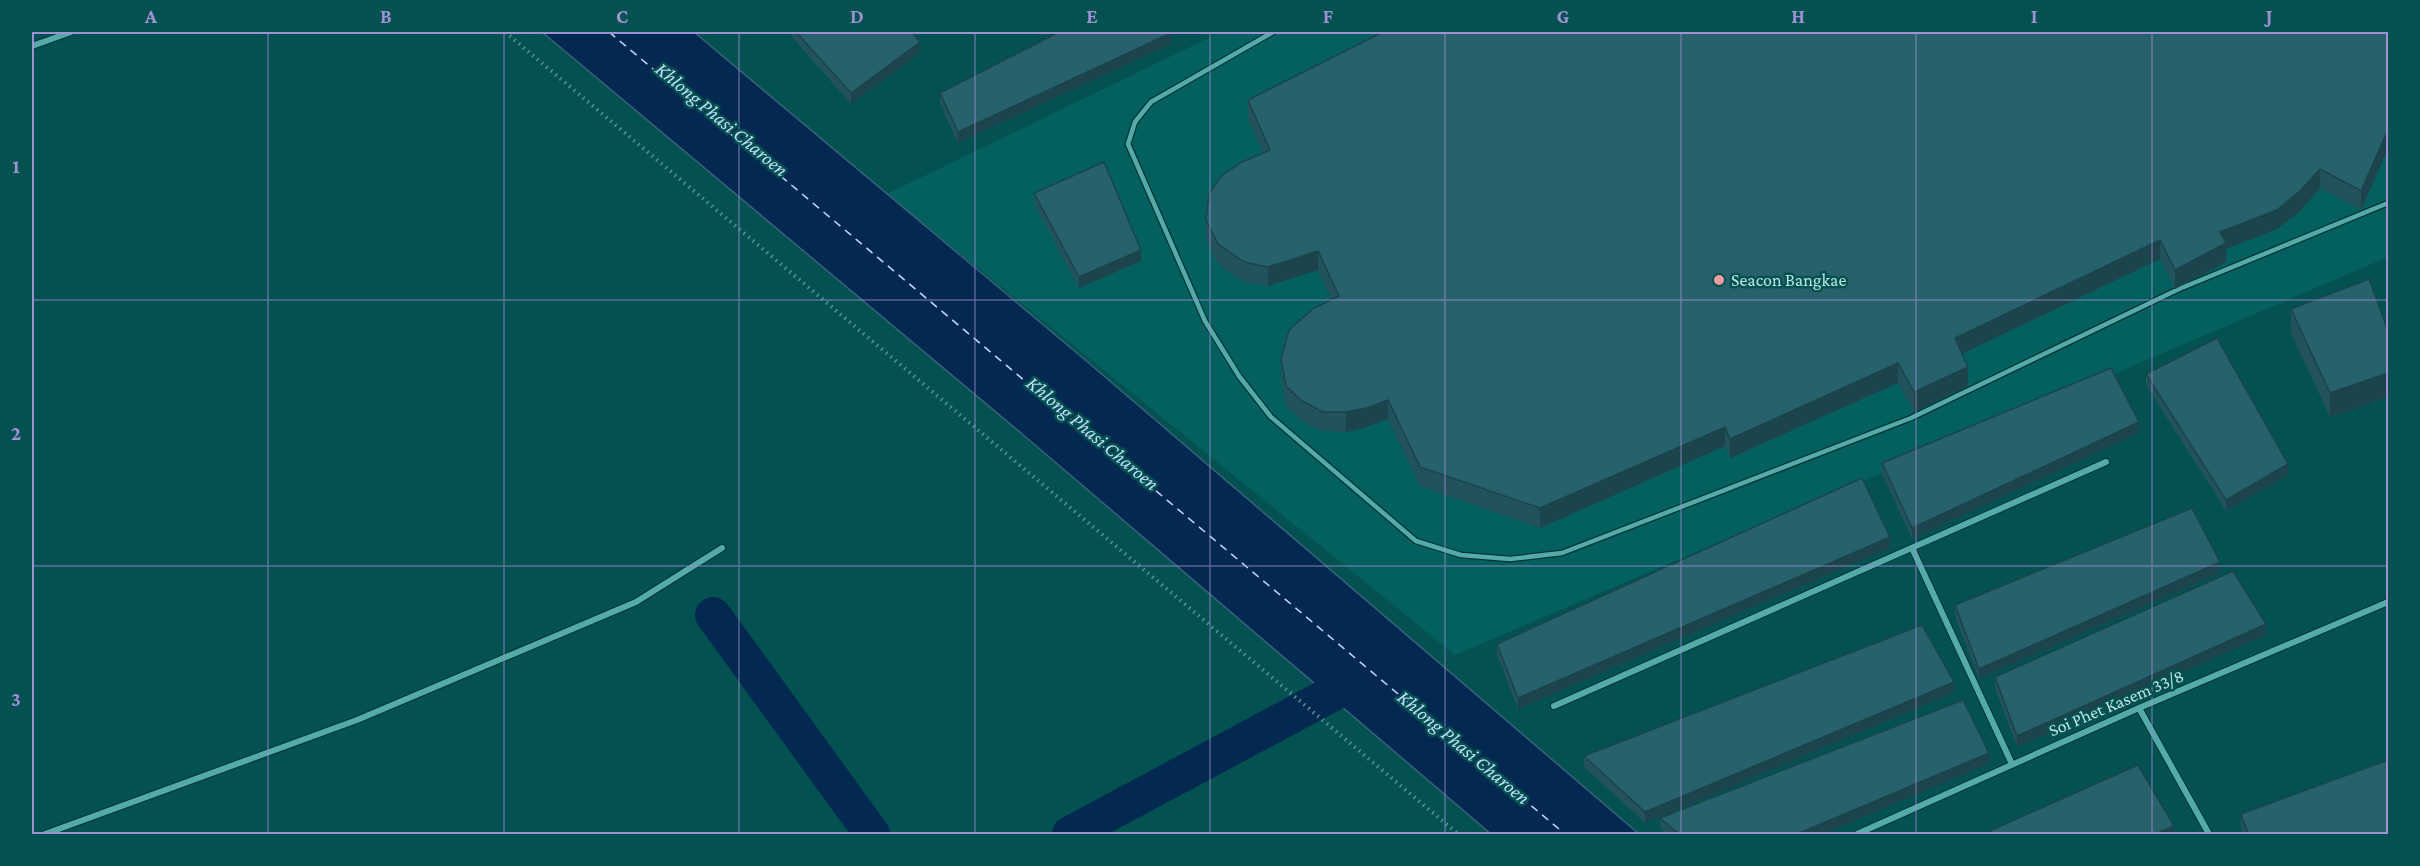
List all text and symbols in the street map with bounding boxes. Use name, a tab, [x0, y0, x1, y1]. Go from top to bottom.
text: A	[144, 5, 158, 27]
text: B	[380, 5, 392, 27]
text: C	[616, 5, 628, 27]
text: D	[850, 5, 864, 27]
text: E	[1086, 5, 1098, 27]
text: F	[1323, 5, 1334, 27]
text: G	[1557, 5, 1570, 27]
text: H	[1791, 5, 1805, 27]
text: I	[2031, 5, 2038, 27]
text: J	[2264, 5, 2273, 27]
water label: Khlong Phasi Charoen	[651, 57, 792, 181]
text: 1	[12, 155, 20, 177]
place label: Seacon Bangkae	[1731, 270, 1846, 290]
marker: Seacon Bangkae	[1712, 273, 1726, 287]
water label: Khlong Phasi Charoen	[1022, 371, 1163, 495]
text: 2	[11, 422, 21, 444]
street label: Soi Phet Kasem 33/8	[2045, 665, 2187, 741]
water label: Khlong Phasi Charoen	[1393, 685, 1534, 809]
text: 3	[11, 688, 21, 710]

